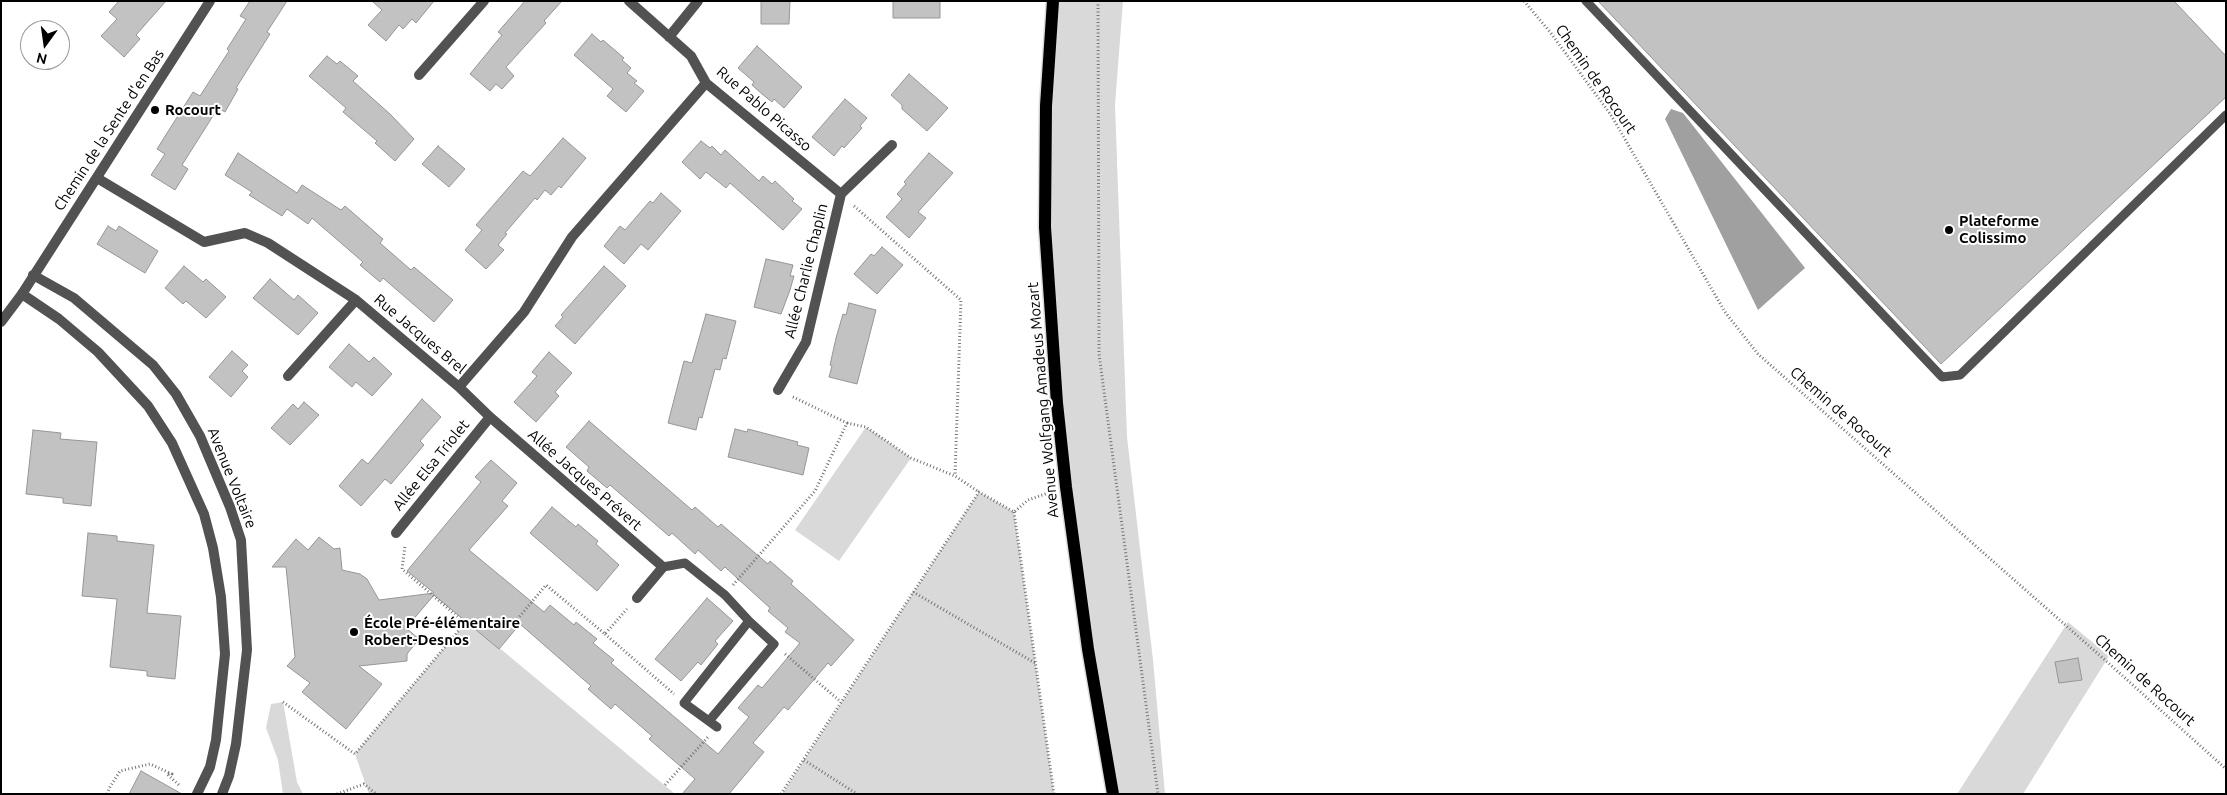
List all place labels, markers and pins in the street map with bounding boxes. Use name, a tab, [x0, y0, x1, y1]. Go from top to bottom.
place label: Rocourt	[165, 101, 221, 119]
marker: Rocourt	[149, 104, 161, 116]
place label: Plateforme Colissimo	[1959, 212, 2039, 247]
marker: Plateforme Colissimo	[1943, 224, 1955, 236]
place label: École Pré-élémentaire Robert-Desnos	[364, 614, 520, 649]
marker: École Pré-élémentaire Robert-Desnos	[348, 626, 360, 638]

